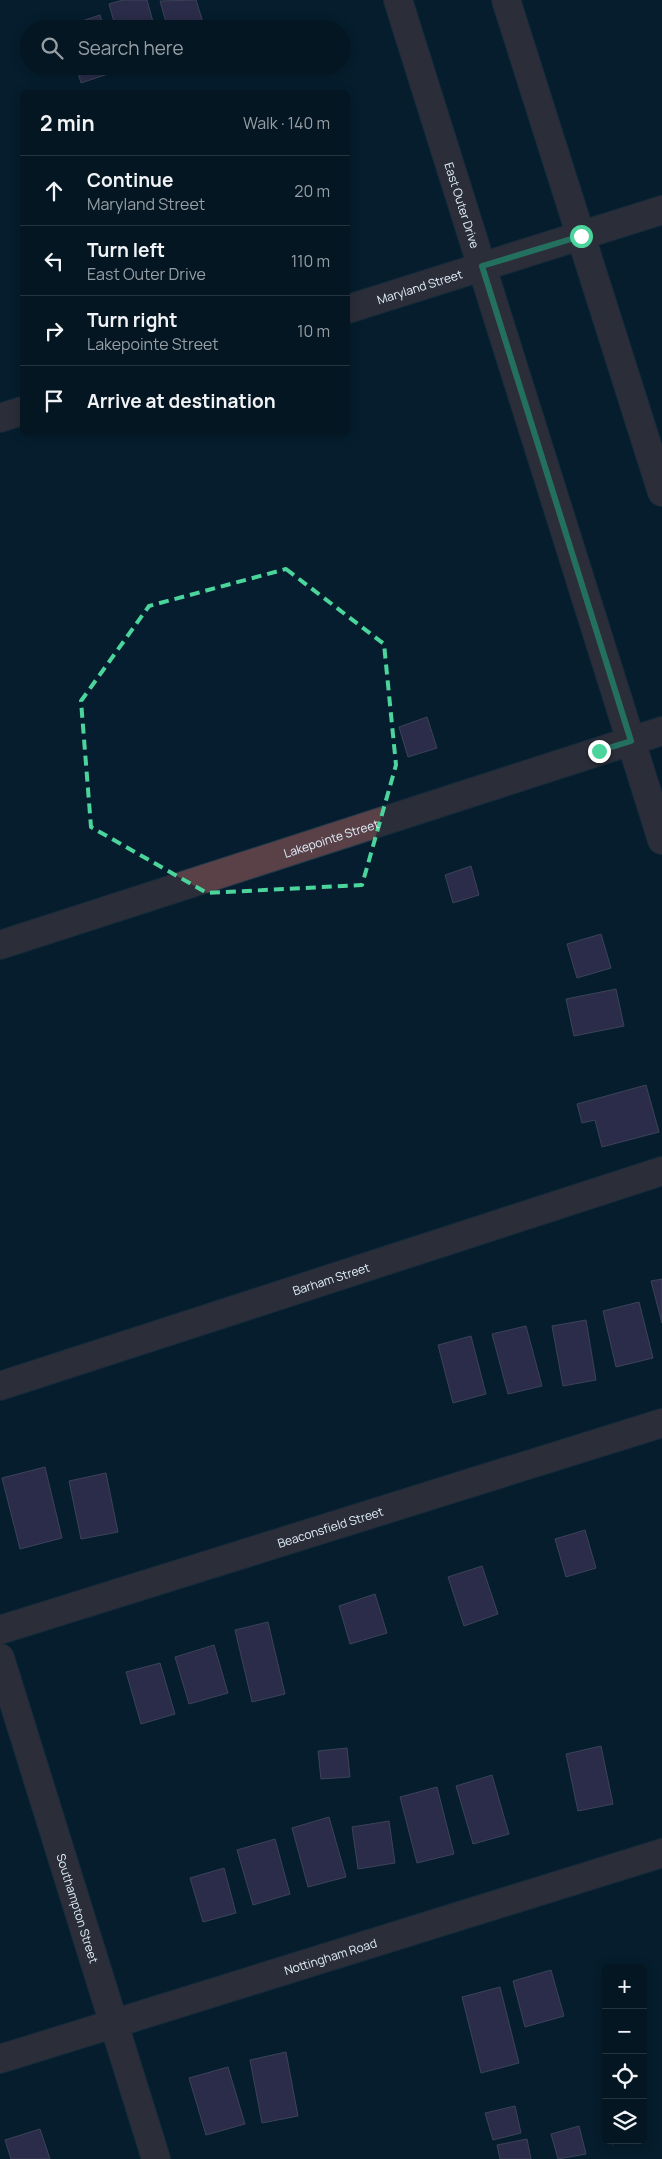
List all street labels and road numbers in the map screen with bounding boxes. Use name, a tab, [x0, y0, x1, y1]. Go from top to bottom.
street label: East Outer Drive	[441, 160, 484, 250]
street label: Maryland Street	[375, 265, 465, 308]
street label: Lakepointe Street	[281, 815, 381, 861]
street label: Barham Street	[290, 1258, 372, 1299]
street label: Beaconsfield Street	[275, 1502, 385, 1551]
street label: Southampton Street	[53, 1851, 103, 1965]
street label: Nottingham Road	[282, 1934, 379, 1979]

